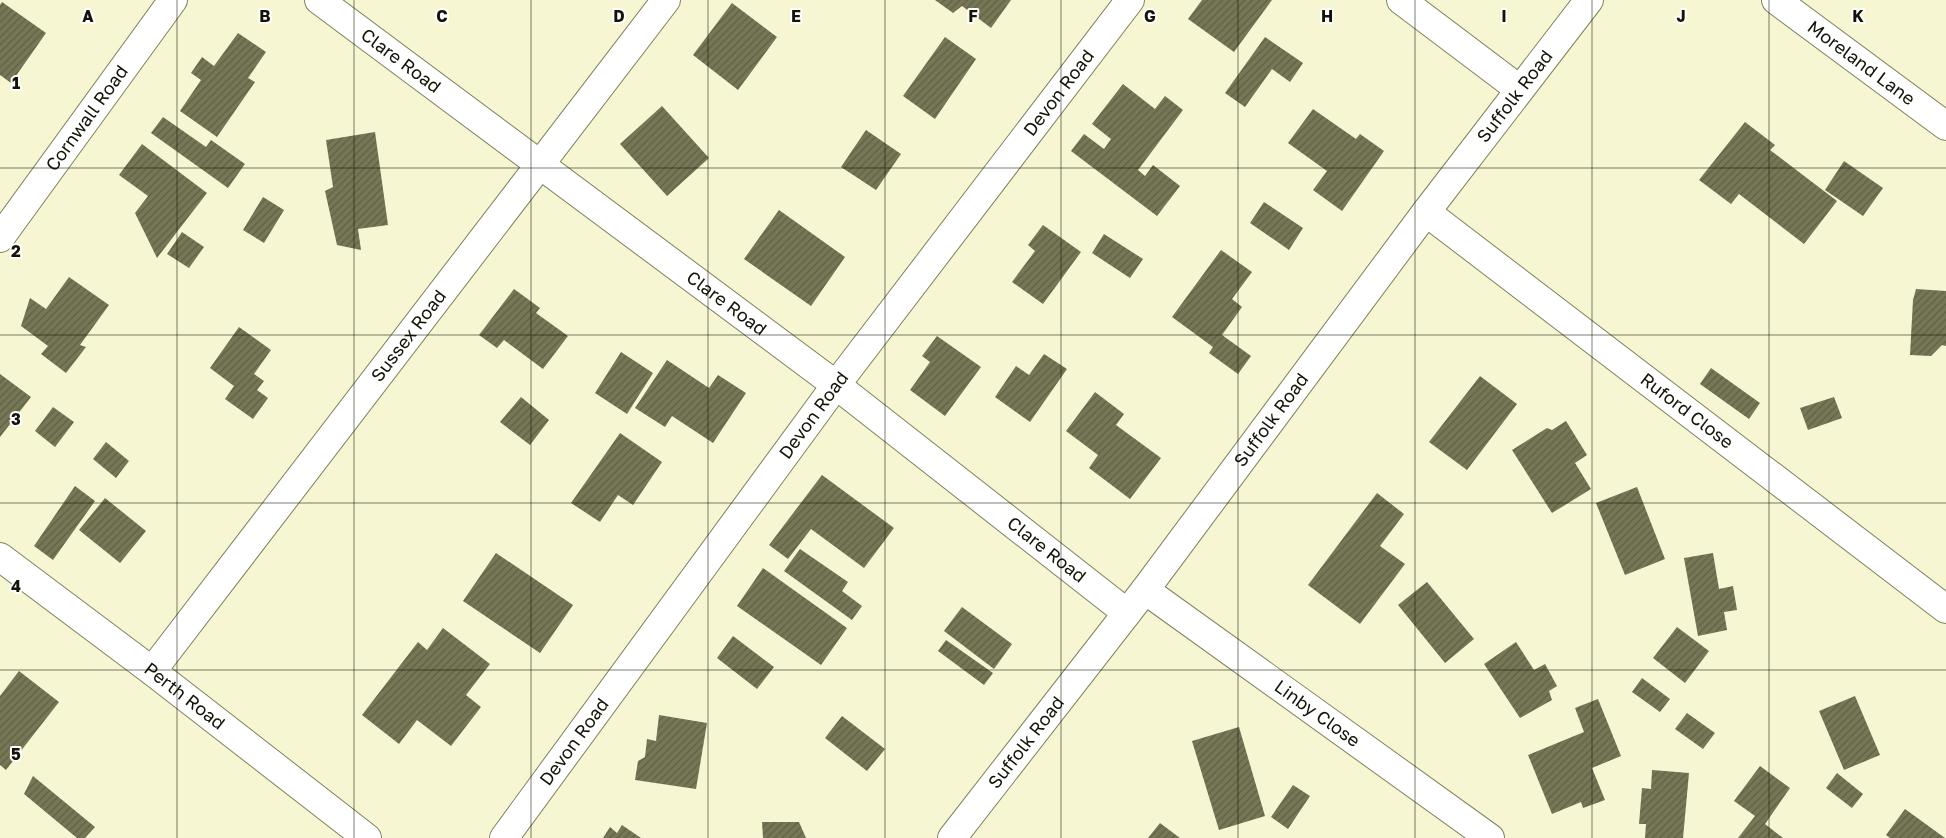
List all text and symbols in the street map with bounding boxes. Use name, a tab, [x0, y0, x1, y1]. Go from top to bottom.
text: A	[82, 6, 94, 26]
text: B	[259, 6, 271, 26]
text: C	[436, 6, 448, 26]
text: D	[613, 6, 625, 26]
text: E	[791, 6, 801, 26]
text: F	[968, 6, 978, 26]
text: G	[1144, 6, 1156, 26]
text: H	[1321, 6, 1333, 26]
text: I	[1501, 6, 1507, 26]
text: J	[1676, 6, 1686, 26]
text: K	[1852, 6, 1864, 26]
street label: Moreland Lane	[1804, 15, 1920, 109]
street label: Clare Road	[357, 23, 446, 97]
street label: Devon Road	[1018, 45, 1098, 140]
street label: Suffolk Road	[1472, 45, 1557, 147]
street label: Cornwall Road	[40, 60, 132, 175]
text: 1	[12, 73, 20, 93]
text: 2	[11, 241, 21, 261]
street label: Clare Road	[683, 266, 771, 340]
street label: Sussex Road	[366, 285, 450, 386]
street label: Devon Road	[774, 367, 852, 463]
street label: Suffolk Road	[1229, 368, 1312, 471]
street label: Ruford Close	[1636, 368, 1738, 453]
text: 3	[11, 409, 21, 429]
street label: Clare Road	[1003, 511, 1091, 587]
text: 4	[11, 576, 21, 596]
street label: Perth Road	[140, 657, 230, 734]
street label: Linby Close	[1271, 675, 1365, 751]
street label: Suffolk Road	[983, 691, 1068, 792]
street label: Devon Road	[534, 693, 613, 789]
text: 5	[11, 744, 21, 764]

